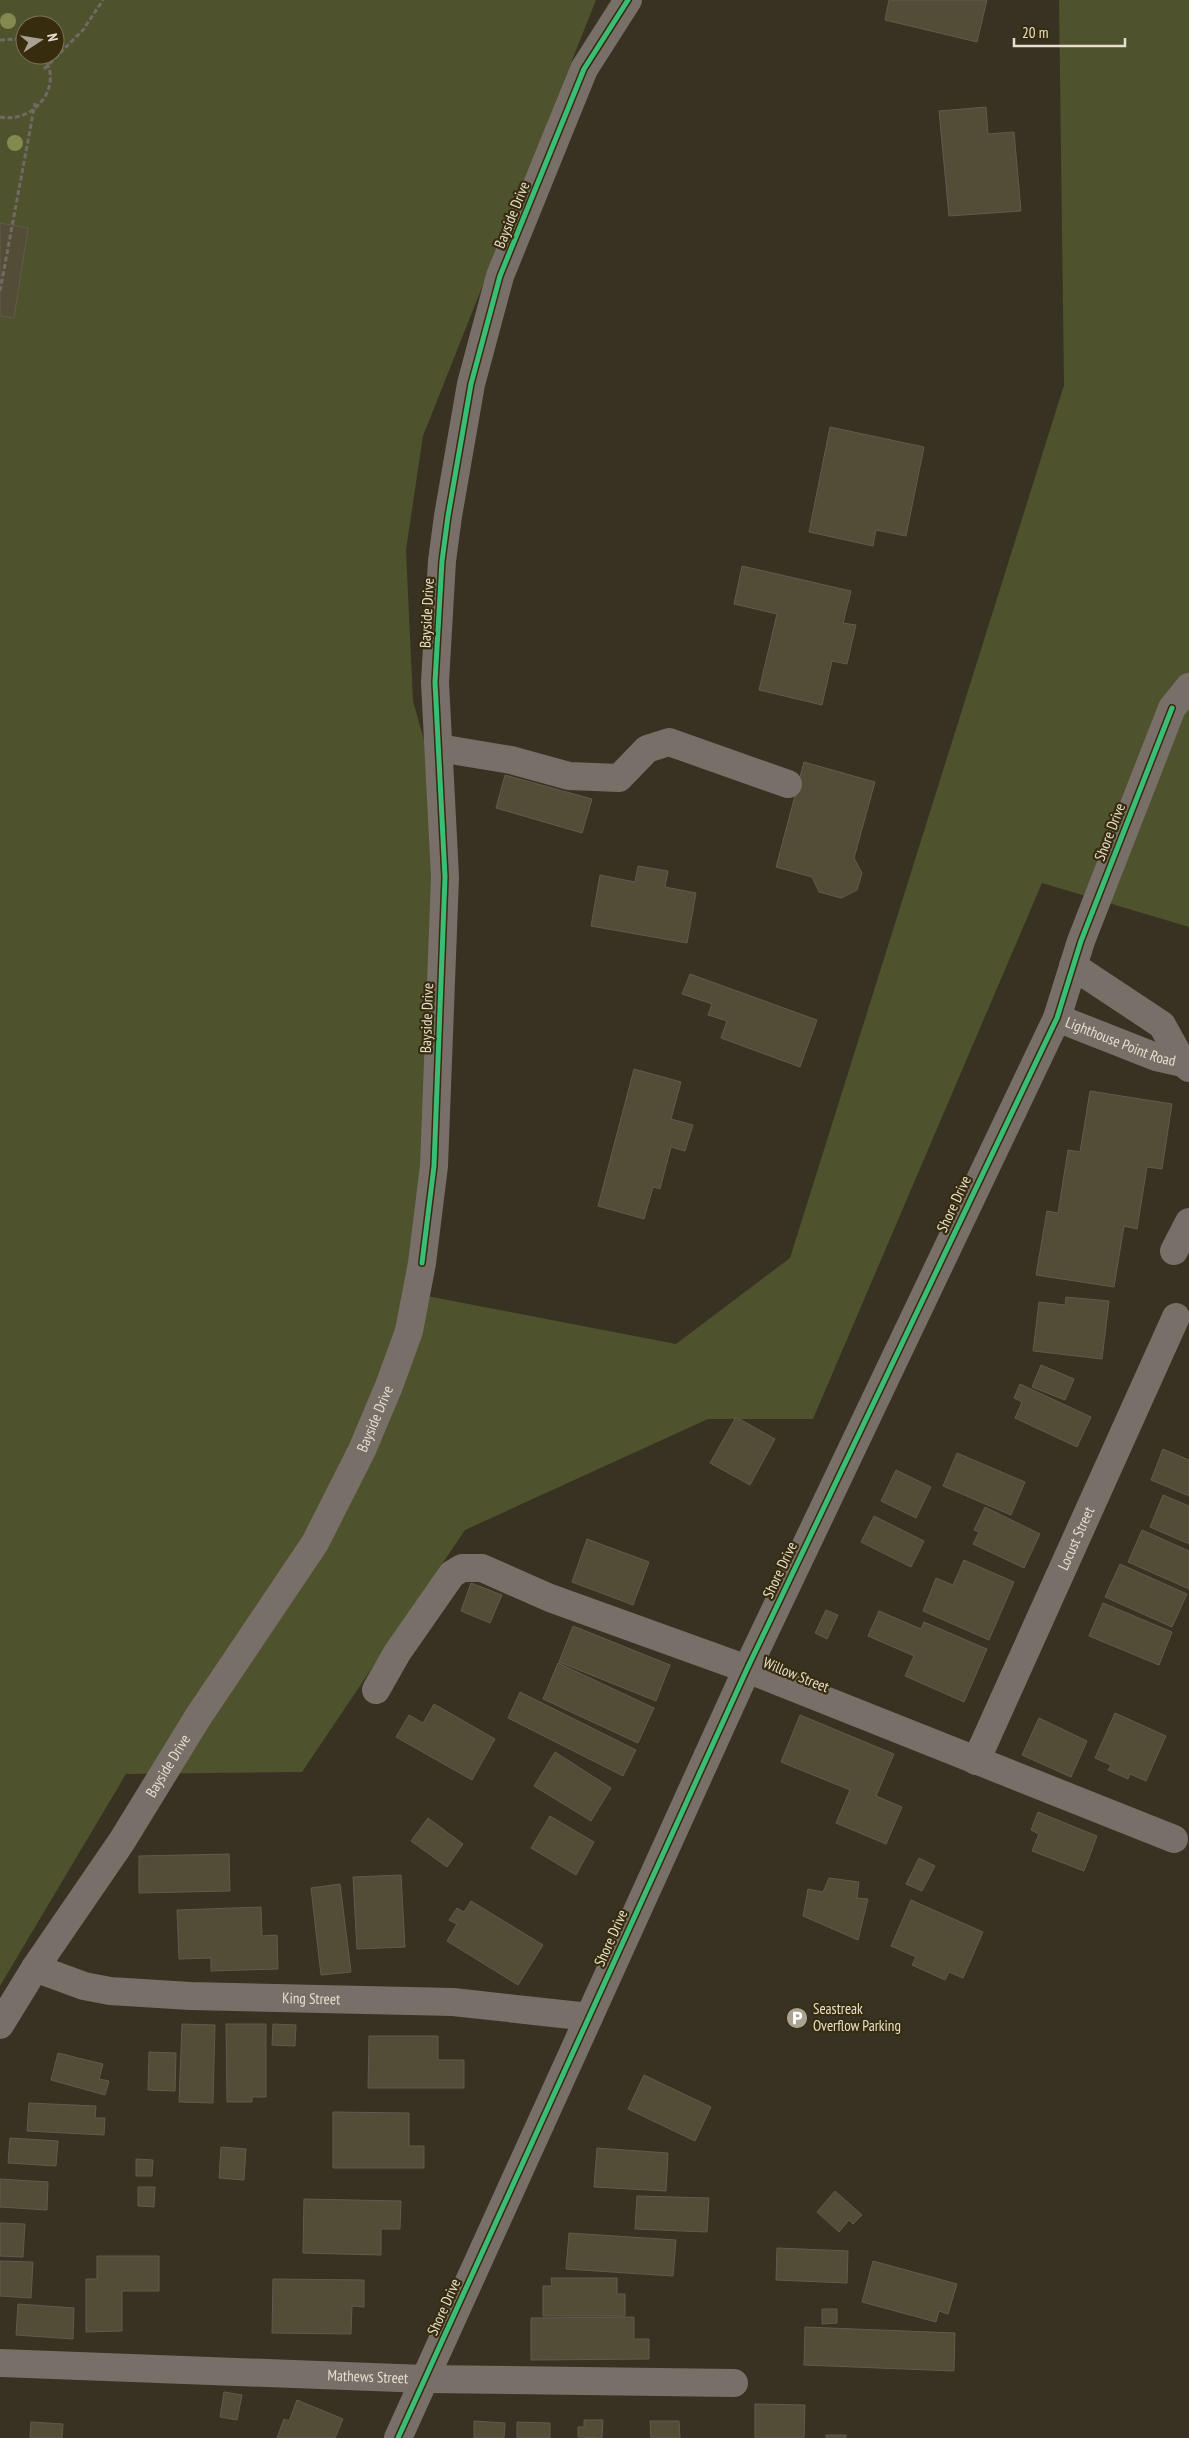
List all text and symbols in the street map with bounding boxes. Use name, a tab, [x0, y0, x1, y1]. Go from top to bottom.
north arrow	[15, 15, 65, 65]
scale bar	[1014, 15, 1125, 47]
text: 20 m	[1022, 23, 1048, 42]
text: N	[43, 32, 62, 43]
street label: Bayside Drive	[490, 179, 533, 251]
street label: Bayside Drive	[415, 577, 438, 649]
street label: Shore Drive	[1090, 800, 1129, 863]
street label: Bayside Drive	[416, 983, 437, 1053]
street label: Lighthouse Point Road	[1063, 1012, 1178, 1070]
street label: Shore Drive	[932, 1172, 975, 1235]
street label: Bayside Drive	[352, 1383, 397, 1455]
street label: Locust Street	[1053, 1504, 1098, 1573]
street label: Shore Drive	[758, 1538, 801, 1601]
street label: Willow Street	[760, 1653, 832, 1696]
street label: Bayside Drive	[141, 1731, 194, 1800]
street label: Shore Drive	[590, 1906, 631, 1969]
street label: King Street	[282, 1988, 340, 2008]
place label: Seastreak Overflow Parking	[813, 1999, 901, 2035]
parking icon: Seastreak Overflow Parking	[785, 2006, 809, 2030]
street label: Shore Drive	[423, 2275, 464, 2338]
street label: Mathews Street	[327, 2365, 408, 2387]

